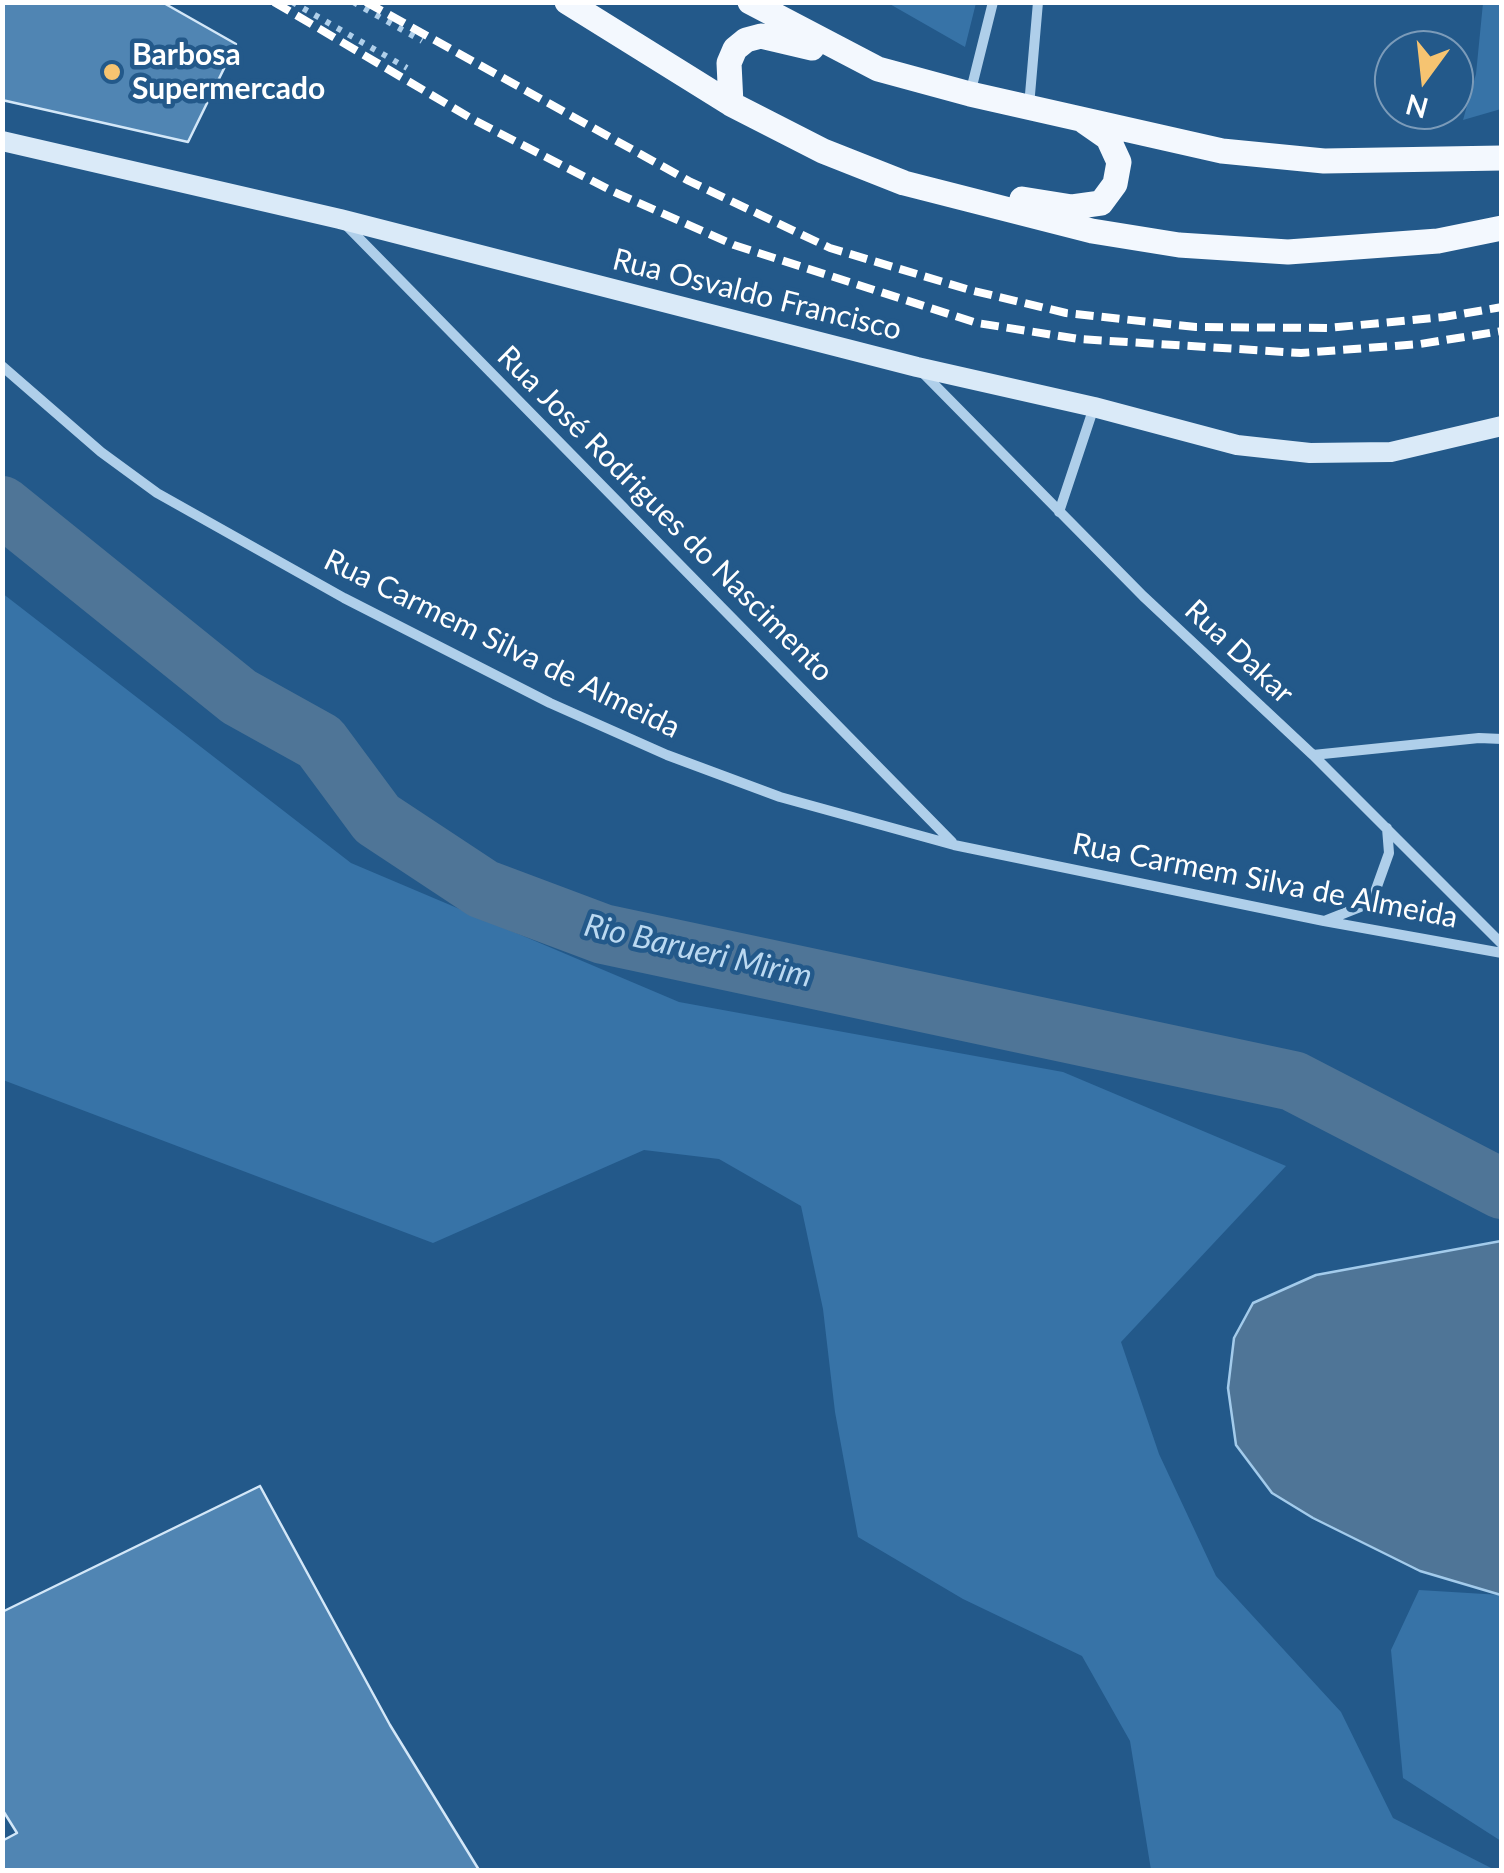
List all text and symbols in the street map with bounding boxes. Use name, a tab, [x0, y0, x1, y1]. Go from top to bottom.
north arrow	[1374, 30, 1474, 130]
place label: Barbosa Supermercado	[132, 37, 325, 108]
marker: Barbosa Supermercado	[101, 61, 123, 83]
text: N	[1402, 88, 1432, 126]
street label: Rua Osvaldo Francisco	[609, 242, 905, 348]
street label: Rua José Rodrigues do Nascimento	[490, 339, 840, 689]
street label: Rua Carmem Silva de Almeida	[318, 542, 686, 746]
street label: Rua Dakar	[1177, 592, 1301, 712]
street label: Rua Carmem Silva de Almeida	[1069, 826, 1461, 936]
water label: Rio Barueri Mirim	[580, 906, 816, 996]

